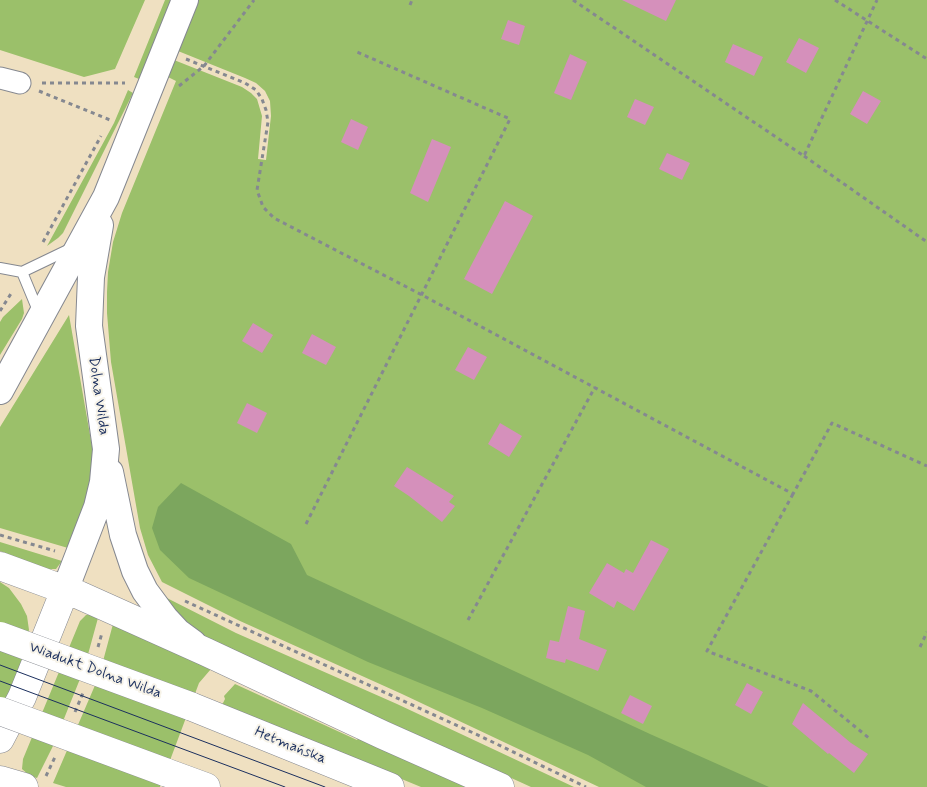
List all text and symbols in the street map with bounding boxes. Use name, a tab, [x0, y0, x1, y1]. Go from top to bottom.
street label: Dolna Wilda	[84, 356, 112, 436]
street label: Wiadukt Dolna Wilda	[26, 639, 164, 703]
street label: Hetmańska	[252, 723, 328, 769]

